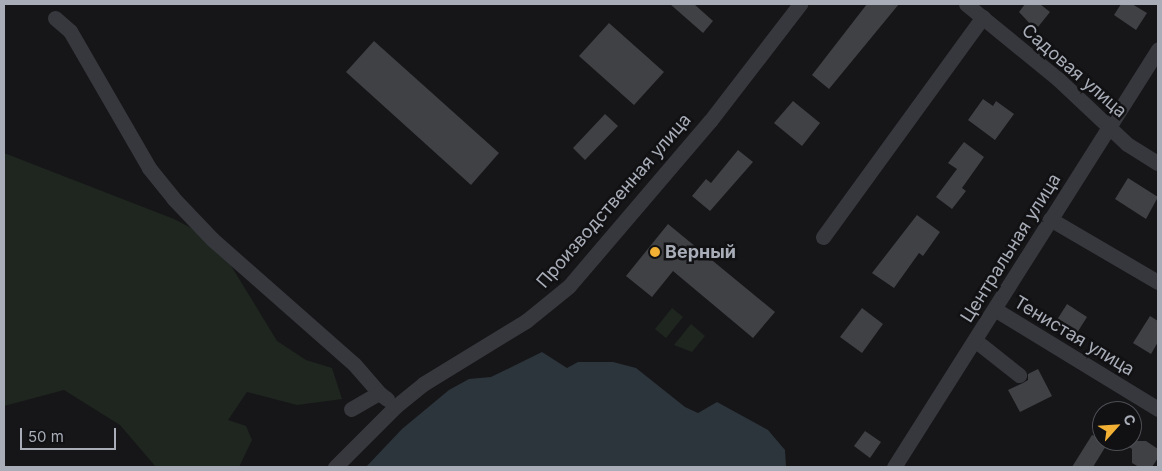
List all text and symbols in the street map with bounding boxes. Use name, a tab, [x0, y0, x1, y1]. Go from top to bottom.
street label: Садовая улица	[1017, 20, 1131, 122]
street label: Производственная улица	[532, 109, 696, 293]
street label: Центральная улица	[956, 170, 1066, 326]
place label: Верный	[665, 241, 736, 263]
marker: Верный	[649, 246, 661, 258]
street label: Тенистая улица	[1010, 291, 1138, 381]
north arrow	[1092, 401, 1142, 451]
text: С	[1120, 411, 1140, 428]
scale bar	[22, 418, 119, 450]
text: 50 m	[28, 427, 64, 446]

